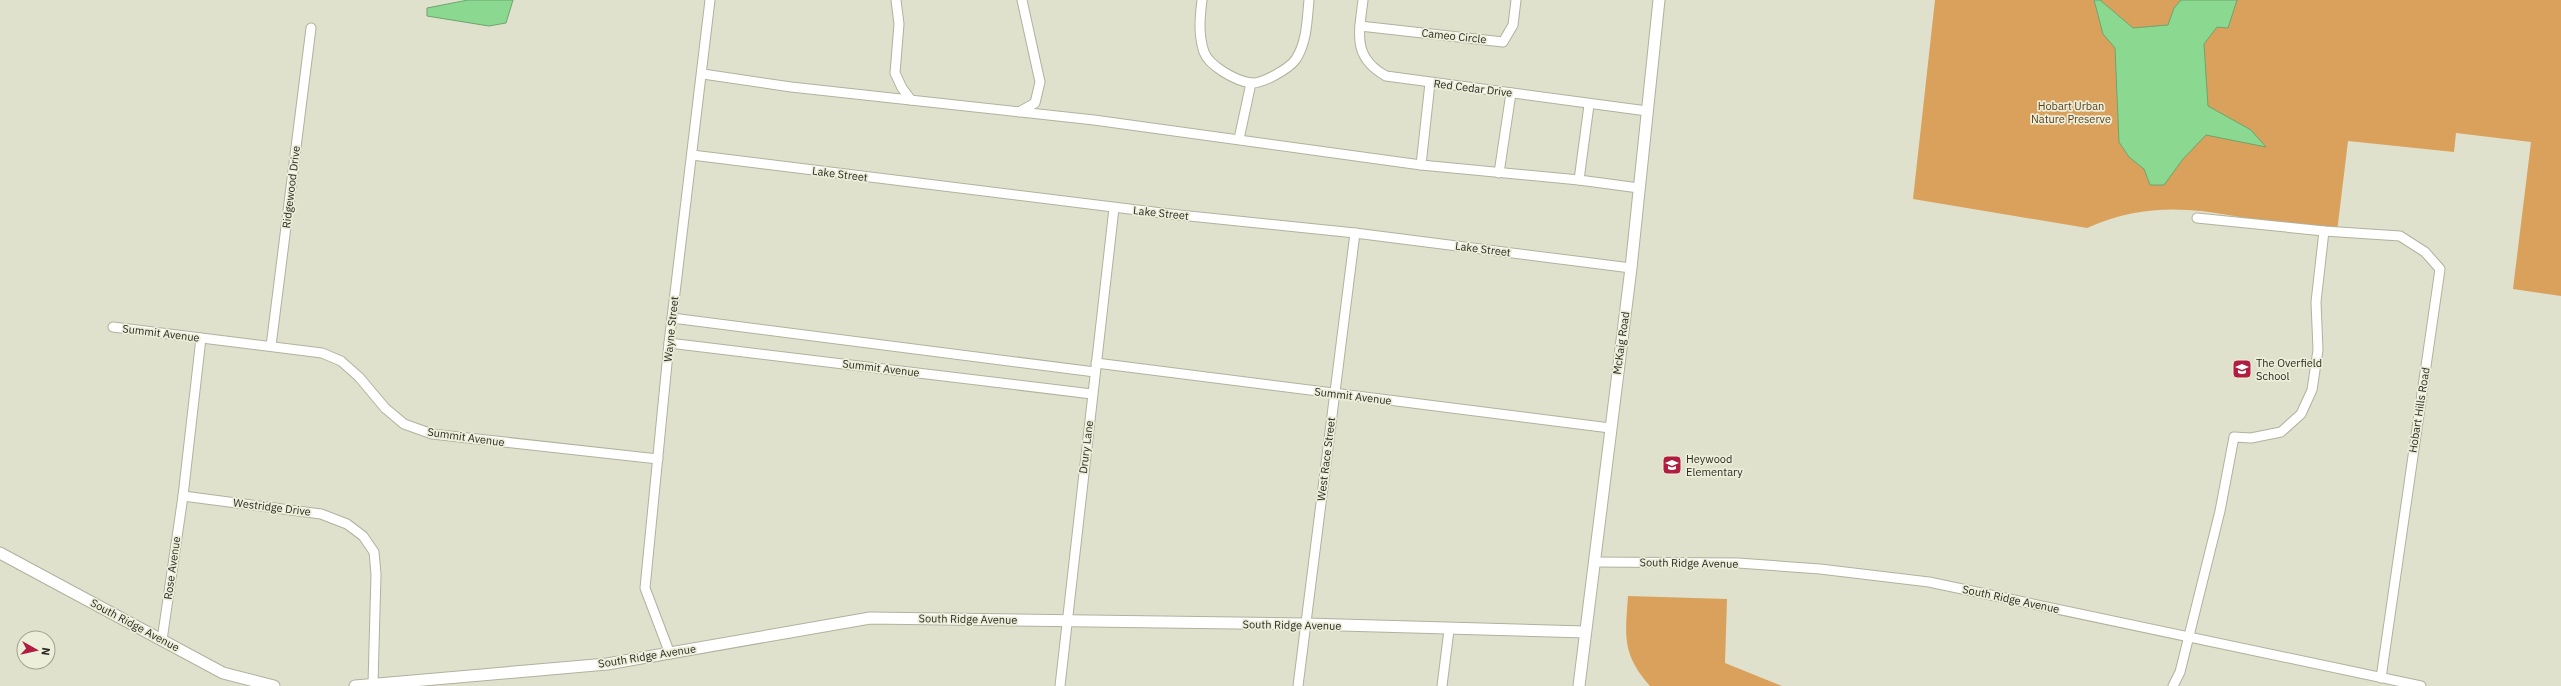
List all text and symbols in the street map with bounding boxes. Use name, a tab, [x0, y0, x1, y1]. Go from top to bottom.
street label: Cameo Circle	[1421, 26, 1487, 46]
street label: Red Cedar Drive	[1433, 76, 1513, 100]
park label: Hobart Urban Nature Preserve	[2031, 99, 2111, 126]
street label: Ridgewood Drive	[279, 145, 303, 229]
street label: Lake Street	[811, 164, 869, 184]
street label: Lake Street	[1133, 203, 1190, 223]
street label: Lake Street	[1454, 239, 1512, 259]
street label: Wayne Street	[661, 295, 681, 363]
street label: McKaig Road	[1610, 311, 1632, 375]
street label: Summit Avenue	[122, 321, 200, 345]
street label: Summit Avenue	[842, 356, 920, 380]
place label: The Overfield School	[2256, 356, 2322, 383]
school or university icon: The Overfield School	[2231, 358, 2253, 380]
street label: Hobart Hills Road	[2405, 366, 2433, 454]
street label: Summit Avenue	[1314, 384, 1392, 408]
street label: West Race Street	[1314, 416, 1338, 502]
street label: Drury Lane	[1076, 420, 1096, 474]
street label: Summit Avenue	[427, 425, 505, 449]
place label: Heywood Elementary	[1686, 452, 1743, 479]
school or university icon: Heywood Elementary	[1661, 454, 1683, 476]
street label: Westridge Drive	[232, 495, 312, 519]
street label: Rose Avenue	[161, 535, 183, 601]
street label: South Ridge Avenue	[1639, 555, 1739, 571]
street label: South Ridge Avenue	[1961, 582, 2061, 616]
street label: South Ridge Avenue	[88, 596, 182, 654]
street label: South Ridge Avenue	[918, 611, 1018, 627]
street label: South Ridge Avenue	[1242, 617, 1342, 633]
north arrow	[16, 630, 56, 670]
street label: South Ridge Avenue	[597, 641, 697, 671]
text: N	[38, 646, 53, 656]

